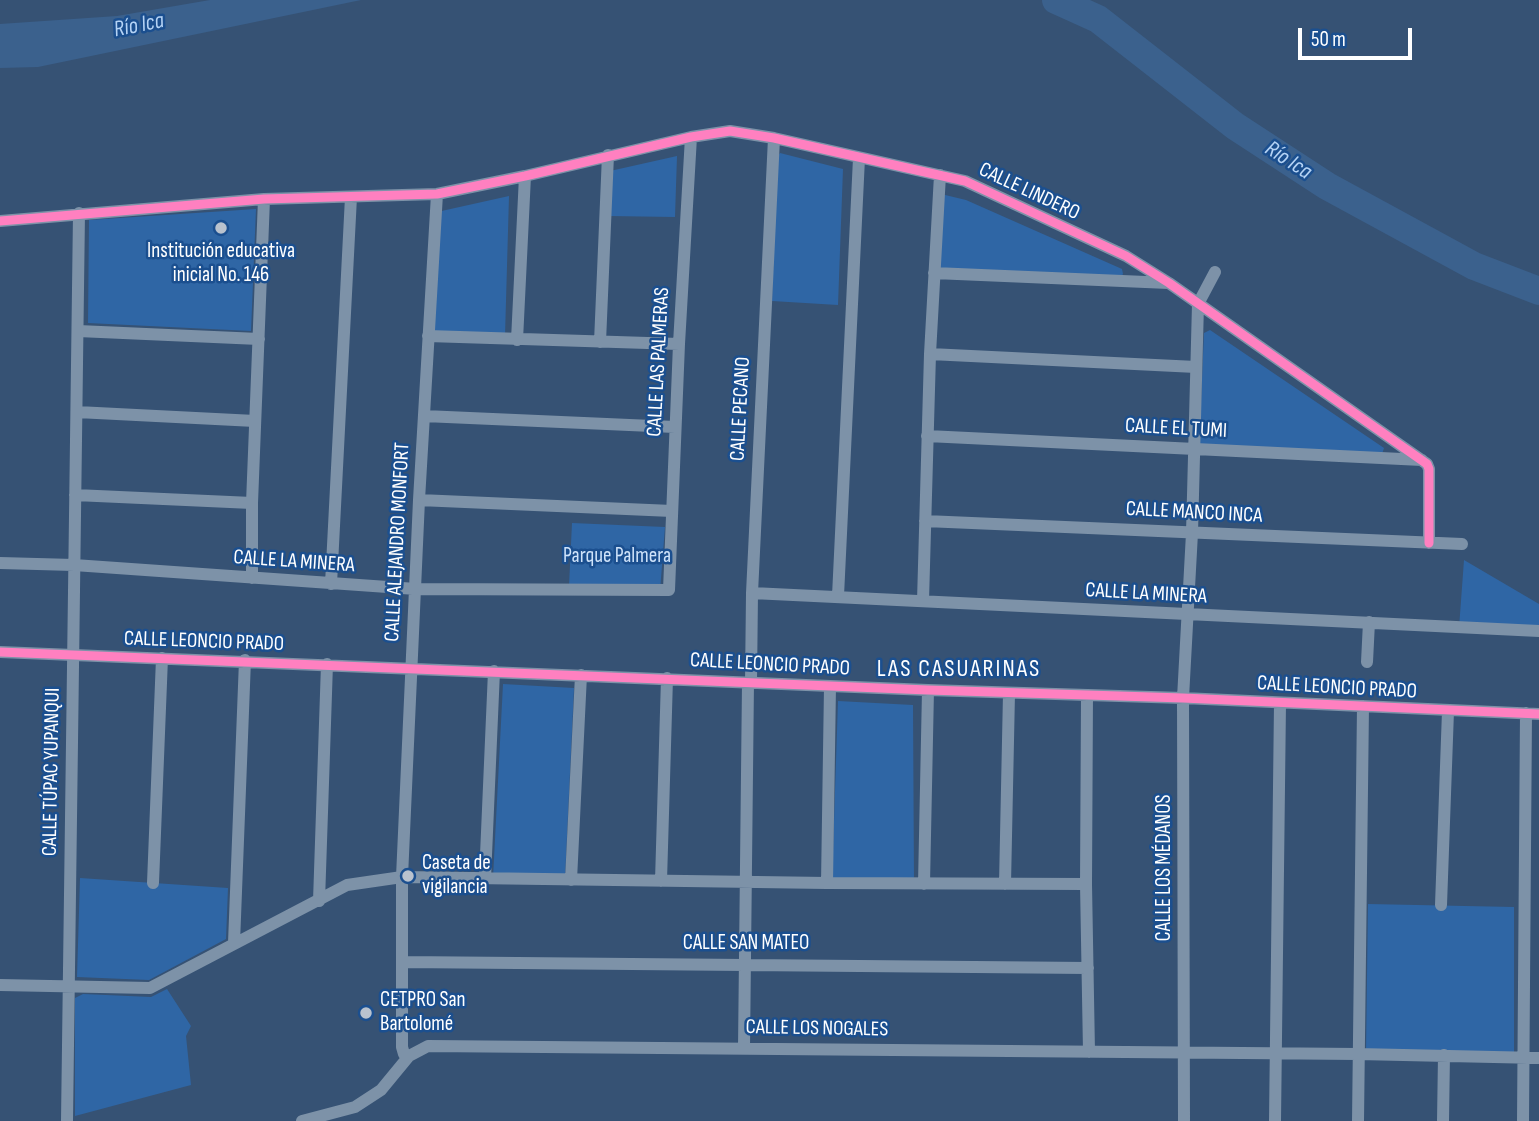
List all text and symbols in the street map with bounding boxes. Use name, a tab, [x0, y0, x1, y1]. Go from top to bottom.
water label: Río Ica	[112, 8, 166, 44]
scale bar	[1301, 14, 1415, 58]
text: 50 m	[1311, 27, 1346, 52]
water label: Río Ica	[1259, 136, 1317, 186]
street label: CALLE LINDERO	[975, 158, 1083, 226]
marker: Institución educativa inicial No. 146	[213, 220, 229, 236]
place label: Institución educativa inicial No. 146	[147, 239, 295, 289]
street label: CALLE LAS PALMERAS	[642, 287, 676, 437]
street label: CALLE PECANO	[726, 356, 756, 462]
street label: CALLE EL TUMI	[1124, 414, 1228, 444]
street label: CALLE ALEJANDRO MONFORT	[380, 442, 416, 642]
street label: CALLE MANCO INCA	[1125, 497, 1263, 529]
park label: Parque Palmera	[563, 544, 671, 570]
street label: CALLE LA MINERA	[232, 545, 356, 579]
street label: CALLE LA MINERA	[1085, 578, 1207, 610]
street label: CALLE LEONCIO PRADO	[124, 627, 284, 657]
street label: CALLE LEONCIO PRADO	[689, 648, 851, 682]
district label: LAS CASUARINAS	[879, 656, 1039, 684]
street label: CALLE LEONCIO PRADO	[1256, 671, 1418, 705]
street label: CALLE TÚPAC YUPANQUI	[38, 687, 66, 857]
street label: CALLE LOS MÉDANOS	[1152, 795, 1178, 941]
place label: Caseta de vigilancia	[422, 851, 491, 901]
marker: Caseta de vigilancia	[400, 868, 416, 884]
street label: CALLE SAN MATEO	[683, 931, 809, 957]
place label: CETPRO San Bartolomé	[380, 988, 466, 1038]
marker: CETPRO San Bartolomé	[358, 1005, 374, 1021]
street label: CALLE LOS NOGALES	[745, 1015, 889, 1043]

